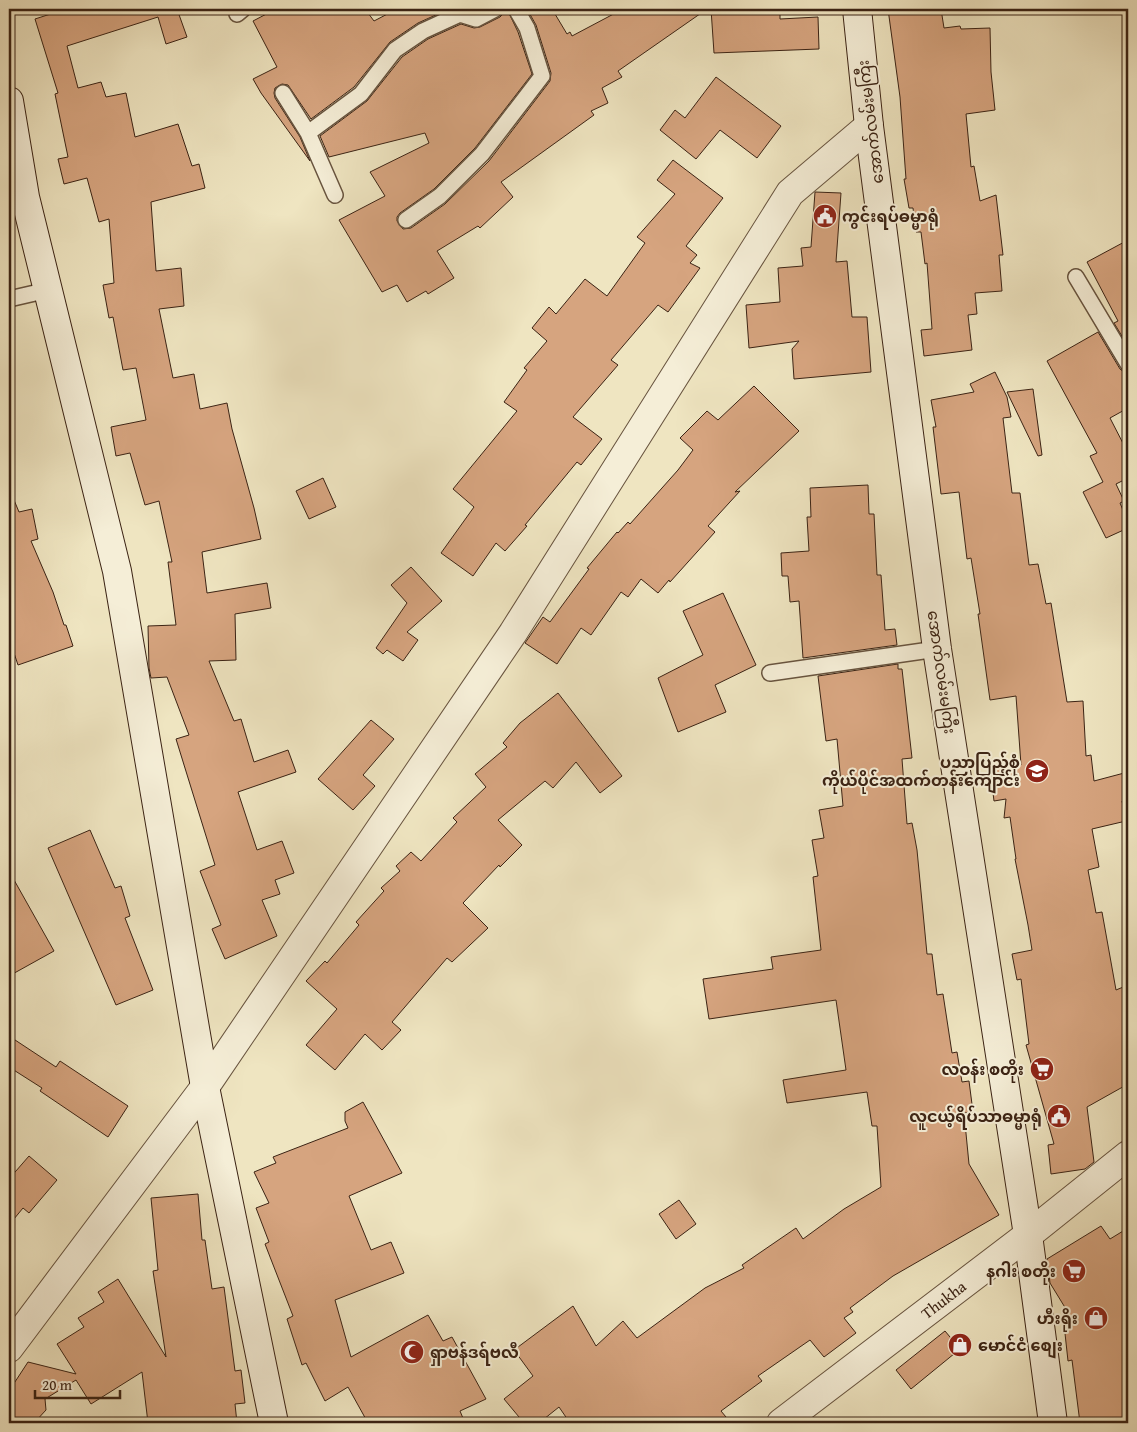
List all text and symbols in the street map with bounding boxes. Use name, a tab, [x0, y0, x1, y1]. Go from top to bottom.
street label: အောက်လမ်းမကြီး	[850, 58, 891, 185]
public building icon: ကွင်းရပ်ဓမ္မာရုံ	[812, 203, 838, 229]
place label: ကွင်းရပ်ဓမ္မာရုံ	[842, 204, 939, 230]
street label: အောက်လမ်းမကြီး	[919, 609, 963, 736]
place label: ပညာပြည့်စုံ ကိုယ်ပိုင်အထက်တန်းကျောင်း	[822, 750, 1020, 794]
school or university icon: ပညာပြည့်စုံ ကိုယ်ပိုင်အထက်တန်းကျောင်း	[1024, 758, 1050, 784]
supermarket icon: လဝန်း စတိုး	[1029, 1056, 1055, 1082]
place label: လဝန်း စတိုး	[941, 1057, 1024, 1083]
public building icon: လူငယ့်ရိပ်သာဓမ္မာရုံ	[1046, 1103, 1072, 1129]
place label: လူငယ့်ရိပ်သာဓမ္မာရုံ	[909, 1104, 1042, 1130]
supermarket icon: နဂါး စတိုး	[1061, 1258, 1087, 1284]
place label: နဂါး စတိုး	[986, 1259, 1056, 1285]
street label: Thukha	[916, 1274, 971, 1325]
shop icon: ဟီးရိုး	[1083, 1305, 1109, 1331]
place label: ဟီးရိုး	[1037, 1306, 1078, 1332]
shop icon: မောင်ငံ စျေး	[947, 1332, 973, 1358]
place label: မောင်ငံ စျေး	[978, 1333, 1063, 1359]
mosque icon: ရှာဗန်ဒရ်ဗလီ	[399, 1339, 425, 1365]
place label: ရှာဗန်ဒရ်ဗလီ	[430, 1340, 519, 1366]
scale bar	[35, 1367, 120, 1399]
text: 20 m	[42, 1374, 73, 1395]

